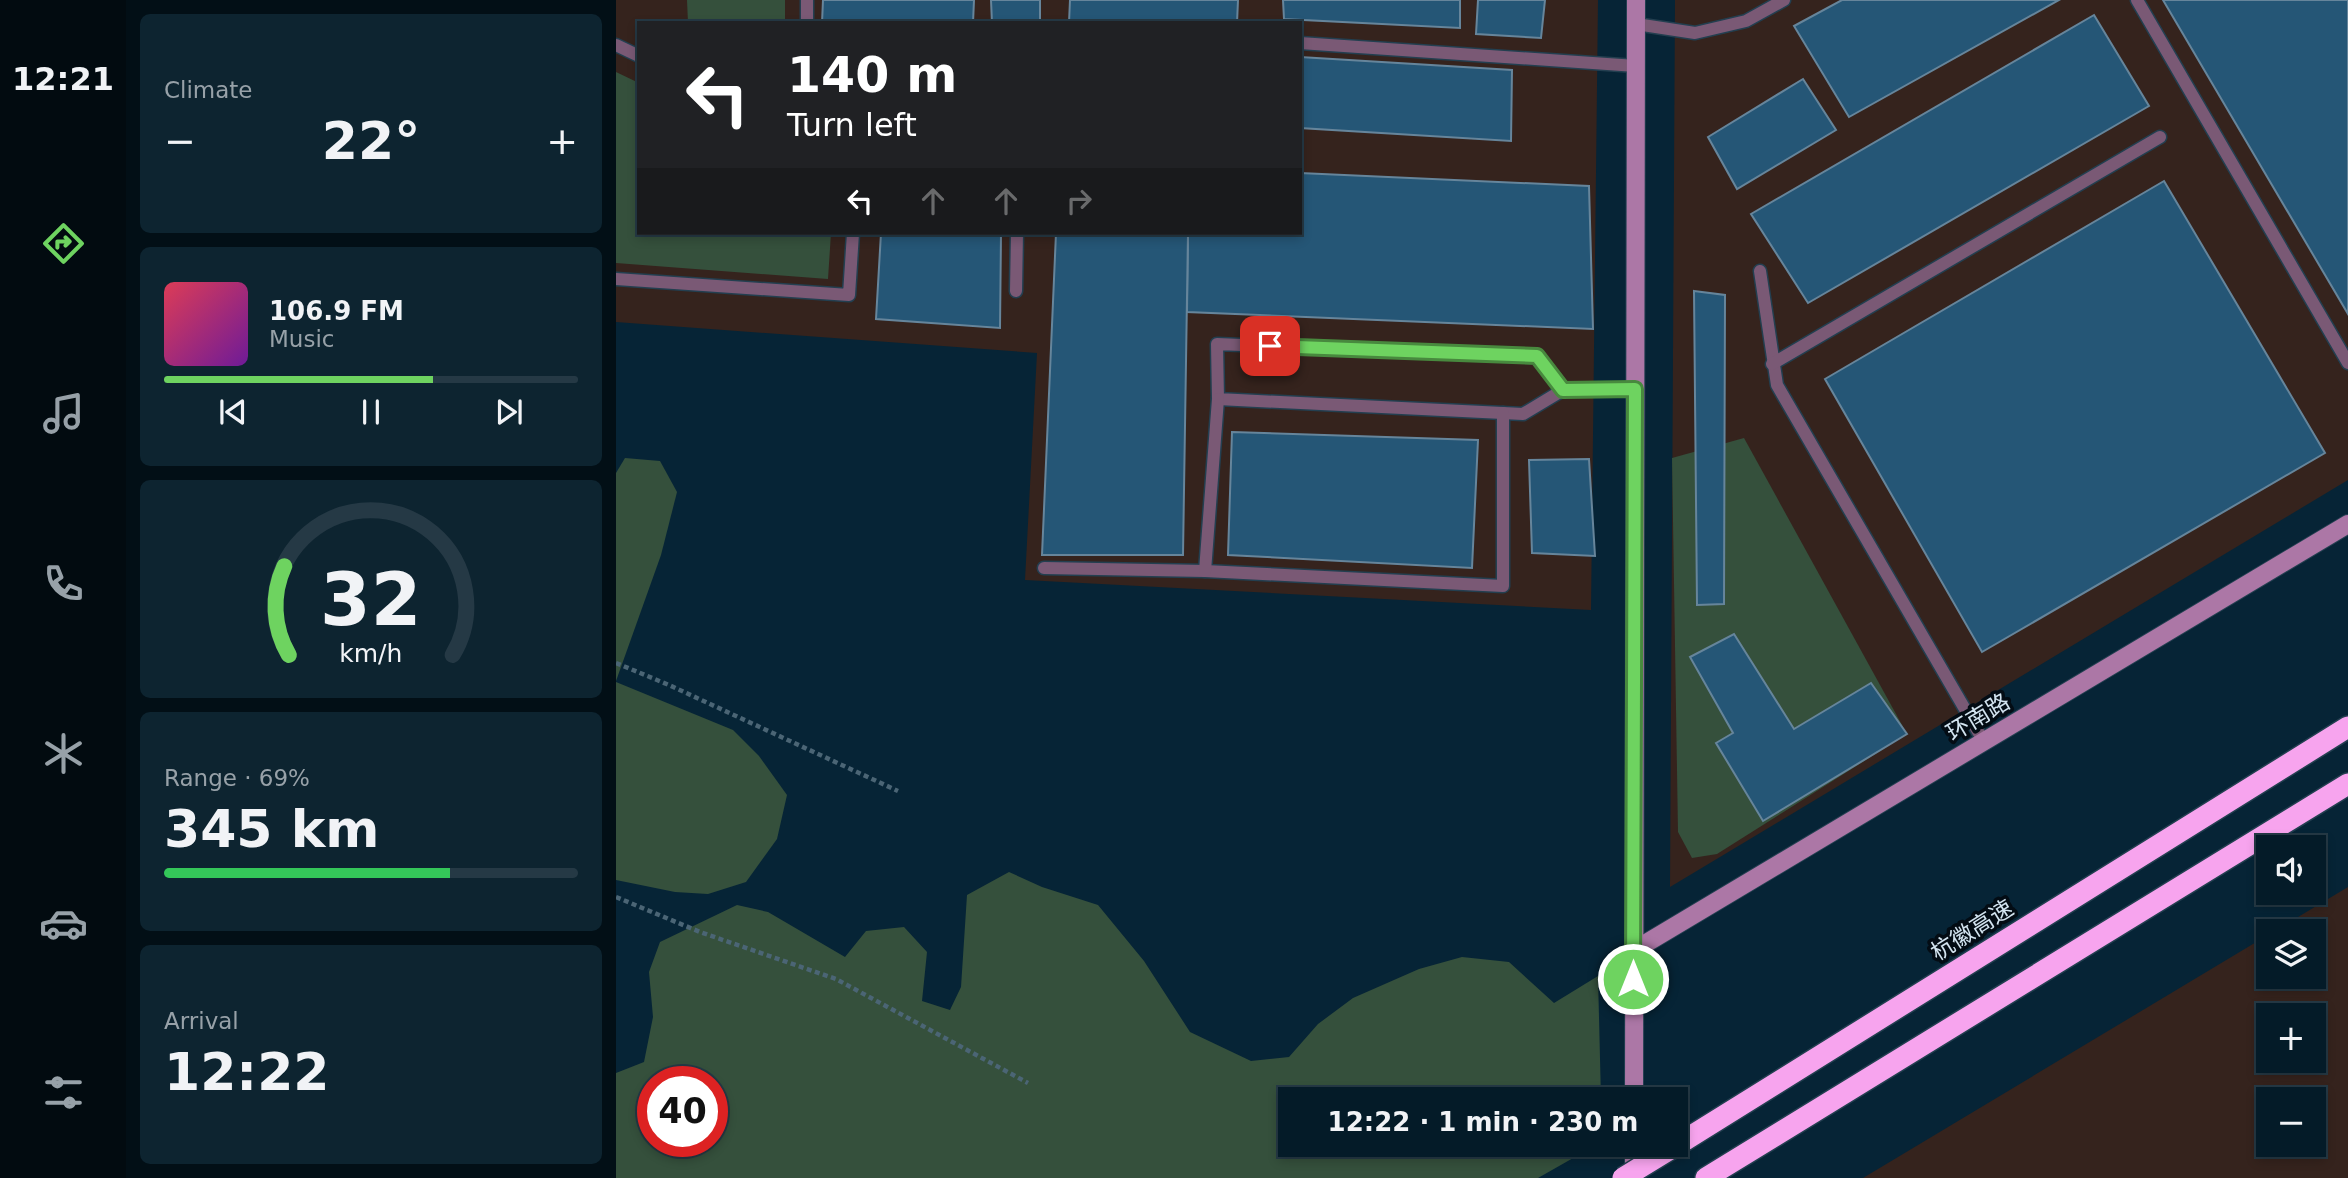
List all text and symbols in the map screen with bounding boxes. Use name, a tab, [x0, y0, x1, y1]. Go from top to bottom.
text: 140 m	[787, 47, 957, 104]
icon: left	[672, 49, 763, 140]
text: 12:21	[12, 60, 114, 98]
text: Climate	[164, 77, 253, 103]
text: Turn left	[787, 106, 917, 144]
text: 22°	[322, 111, 420, 171]
text: −	[164, 119, 196, 163]
text: +	[546, 119, 578, 163]
icon: left	[841, 182, 879, 220]
icon: ahead	[914, 182, 952, 220]
icon: ahead	[987, 182, 1025, 220]
icon: right	[1060, 182, 1098, 220]
icon: directions	[39, 219, 88, 268]
text: 106.9 FM	[269, 296, 404, 326]
pin	[1240, 316, 1300, 376]
text: Music	[269, 326, 334, 352]
icon: arrive	[1251, 327, 1289, 365]
icon: music	[39, 389, 88, 438]
icon: previous	[214, 393, 252, 431]
icon: pause	[352, 393, 390, 431]
icon: next	[490, 393, 528, 431]
text: 32	[320, 557, 422, 642]
icon: phone	[39, 559, 88, 608]
text: km/h	[339, 639, 403, 668]
street label: 环南路	[1942, 688, 2014, 746]
icon: climate	[39, 729, 88, 778]
text: Range · 69%	[164, 765, 310, 791]
text: 345 km	[164, 799, 379, 859]
map controls	[2256, 835, 2326, 1157]
button: sound	[2256, 835, 2326, 905]
street label: 杭徽高速	[1926, 895, 2018, 965]
icon: car	[39, 899, 88, 948]
button: layers	[2256, 919, 2326, 989]
position arrow	[1596, 942, 1670, 1016]
button: +	[2256, 1003, 2326, 1073]
text: Arrival	[164, 1008, 239, 1034]
text: 12:22	[164, 1042, 330, 1102]
speed limit sign: 40	[637, 1066, 728, 1157]
icon: filters	[39, 1068, 88, 1117]
button: −	[2256, 1087, 2326, 1157]
text: 12:22 · 1 min · 230 m	[1328, 1107, 1638, 1137]

